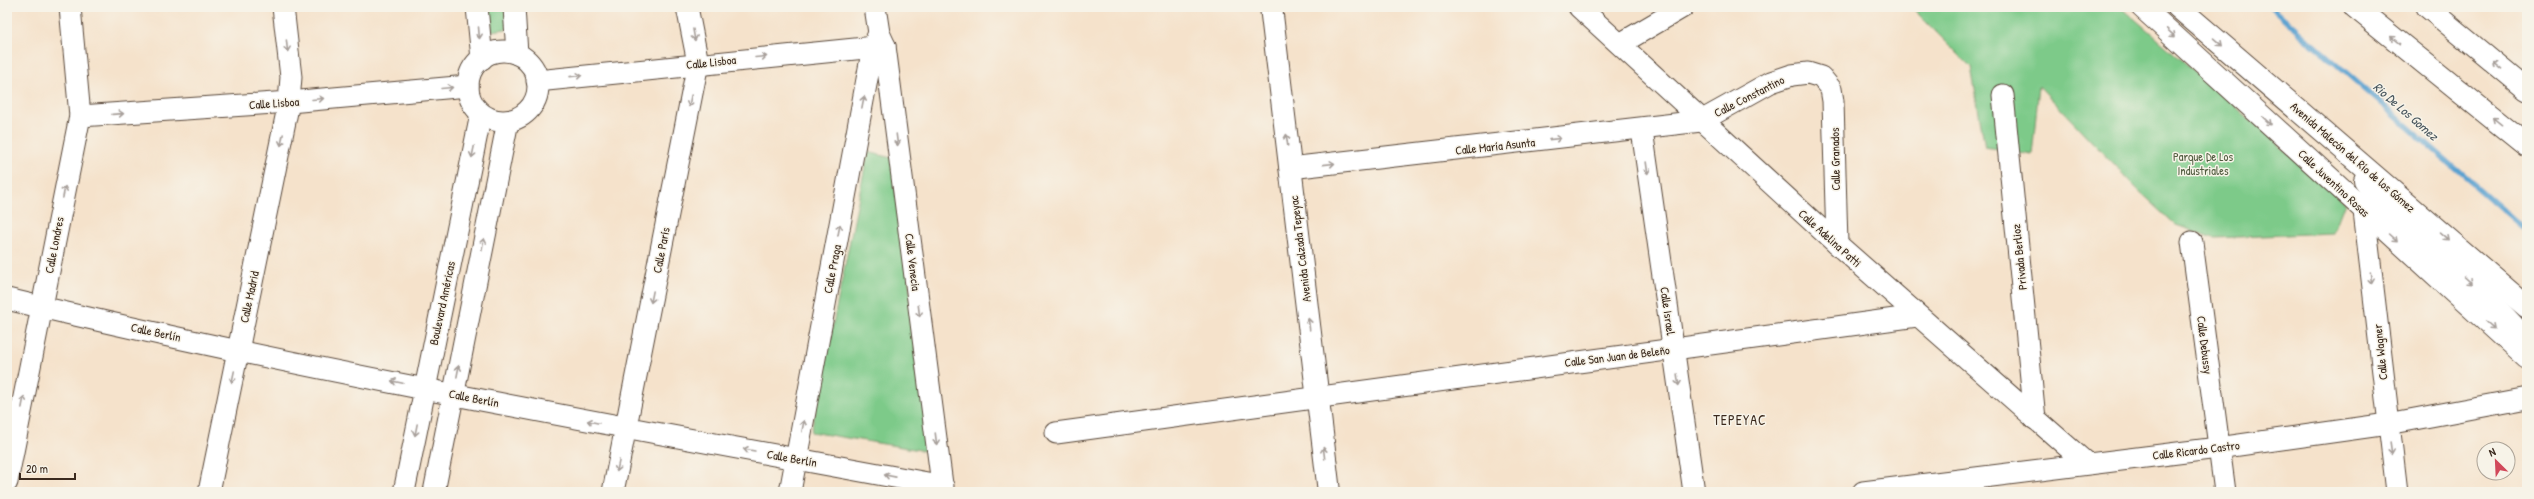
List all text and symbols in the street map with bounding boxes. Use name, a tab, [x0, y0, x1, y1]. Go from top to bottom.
one-way arrow	[476, 26, 483, 39]
one-way arrow	[690, 28, 698, 41]
one-way arrow	[2166, 29, 2176, 38]
one-way arrow	[2390, 35, 2401, 44]
one-way arrow	[2213, 37, 2224, 46]
one-way arrow	[283, 39, 291, 52]
street label: Calle Lisboa	[685, 51, 737, 73]
one-way arrow	[754, 53, 767, 61]
one-way arrow	[2492, 61, 2502, 70]
street label: Calle Constantino	[1711, 71, 1787, 121]
one-way arrow	[569, 73, 582, 80]
water label: Rio De Los Gomez	[2370, 78, 2443, 145]
one-way arrow	[440, 84, 453, 91]
street label: Calle Lisboa	[248, 93, 300, 113]
one-way arrow	[686, 94, 694, 107]
one-way arrow	[311, 96, 324, 103]
one-way arrow	[859, 96, 867, 109]
street label: Avenida Malecón del Río de los Gómez	[2287, 98, 2419, 216]
one-way arrow	[111, 110, 124, 117]
one-way arrow	[2262, 117, 2272, 126]
one-way arrow	[2491, 117, 2502, 126]
street label: Calle Granados	[1826, 127, 1844, 191]
one-way arrow	[277, 133, 285, 146]
one-way arrow	[893, 133, 901, 146]
one-way arrow	[1283, 133, 1290, 146]
street label: Calle María Asunta	[1454, 133, 1536, 159]
one-way arrow	[1548, 135, 1561, 143]
one-way arrow	[469, 145, 477, 158]
street label: Calle Juventino Rosas	[2294, 145, 2374, 221]
park label: Parque De Los Industriales	[2173, 148, 2233, 179]
one-way arrow	[1322, 160, 1335, 168]
one-way arrow	[1643, 161, 1651, 174]
one-way arrow	[61, 186, 69, 199]
street label: Avenida Calzada Tepeyac	[1285, 195, 1315, 303]
street label: Calle Adelina Patti	[1795, 205, 1865, 271]
street label: Calle Londres	[40, 215, 68, 275]
one-way arrow	[836, 223, 844, 236]
street label: Privada Berlioz	[2007, 223, 2031, 291]
street label: Calle París	[648, 225, 674, 274]
one-way arrow	[2439, 231, 2450, 240]
street label: Calle Venecia	[901, 232, 925, 292]
one-way arrow	[2388, 233, 2399, 242]
one-way arrow	[480, 238, 488, 251]
street label: Calle Praga	[819, 243, 845, 295]
street label: Boulevard Américas	[425, 259, 459, 347]
street label: Calle Madrid	[235, 269, 263, 324]
one-way arrow	[2368, 271, 2375, 284]
one-way arrow	[2463, 275, 2473, 284]
street label: Calle Israel	[1656, 286, 1680, 337]
one-way arrow	[648, 291, 656, 304]
one-way arrow	[916, 304, 923, 317]
street label: Calle Debussy	[2193, 315, 2217, 375]
street label: Calle Berlín	[129, 318, 183, 346]
one-way arrow	[1305, 318, 1313, 331]
one-way arrow	[2485, 320, 2495, 330]
street label: Calle Wagner	[2369, 323, 2391, 381]
street label: Calle San Juan de Beleño	[1563, 341, 1671, 371]
one-way arrow	[454, 365, 462, 378]
one-way arrow	[228, 370, 236, 383]
one-way arrow	[1674, 373, 1682, 386]
one-way arrow	[391, 378, 404, 386]
street label: Calle Berlín	[447, 385, 501, 411]
one-way arrow	[19, 396, 27, 409]
district label: TEPEYAC	[1713, 410, 1767, 429]
one-way arrow	[587, 418, 600, 426]
one-way arrow	[799, 420, 807, 433]
one-way arrow	[411, 423, 419, 436]
one-way arrow	[932, 433, 940, 446]
street label: Calle Ricardo Castro	[2151, 436, 2241, 464]
one-way arrow	[2387, 441, 2395, 454]
north arrow	[2476, 441, 2516, 481]
text: N	[2486, 444, 2498, 459]
street label: Calle Berlín	[766, 445, 818, 471]
one-way arrow	[743, 446, 756, 454]
one-way arrow	[1320, 447, 1328, 460]
scale bar	[20, 455, 75, 481]
one-way arrow	[614, 459, 622, 472]
text: 20 m	[26, 460, 48, 477]
one-way arrow	[884, 472, 897, 480]

